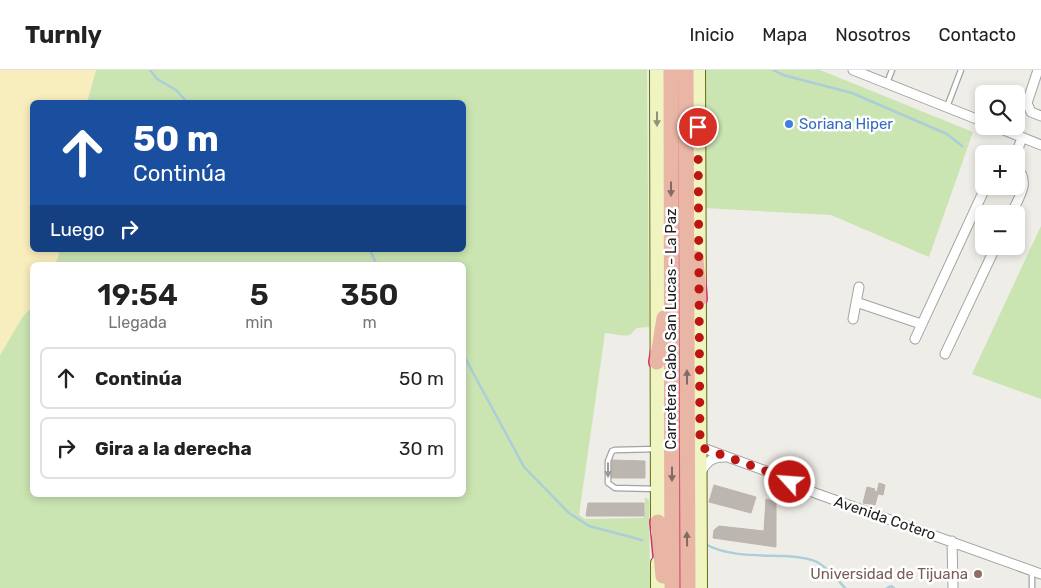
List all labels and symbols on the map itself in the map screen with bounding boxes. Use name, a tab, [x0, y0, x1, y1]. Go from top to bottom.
pin	[677, 106, 719, 148]
one-way arrow	[653, 111, 661, 127]
place label: Soriana Hiper	[799, 115, 893, 133]
marker: Soriana Hiper	[783, 118, 795, 130]
one-way arrow	[667, 181, 675, 197]
street label: Carretera Cabo San Lucas - La Paz	[662, 208, 680, 450]
one-way arrow	[683, 369, 691, 385]
position arrow	[763, 455, 815, 507]
one-way arrow	[604, 462, 612, 478]
one-way arrow	[668, 466, 676, 482]
street label: Avenida Cotero	[832, 492, 938, 544]
one-way arrow	[683, 531, 691, 547]
place label: Universidad de Tijuana	[810, 565, 968, 583]
marker: Universidad de Tijuana	[972, 568, 984, 580]

